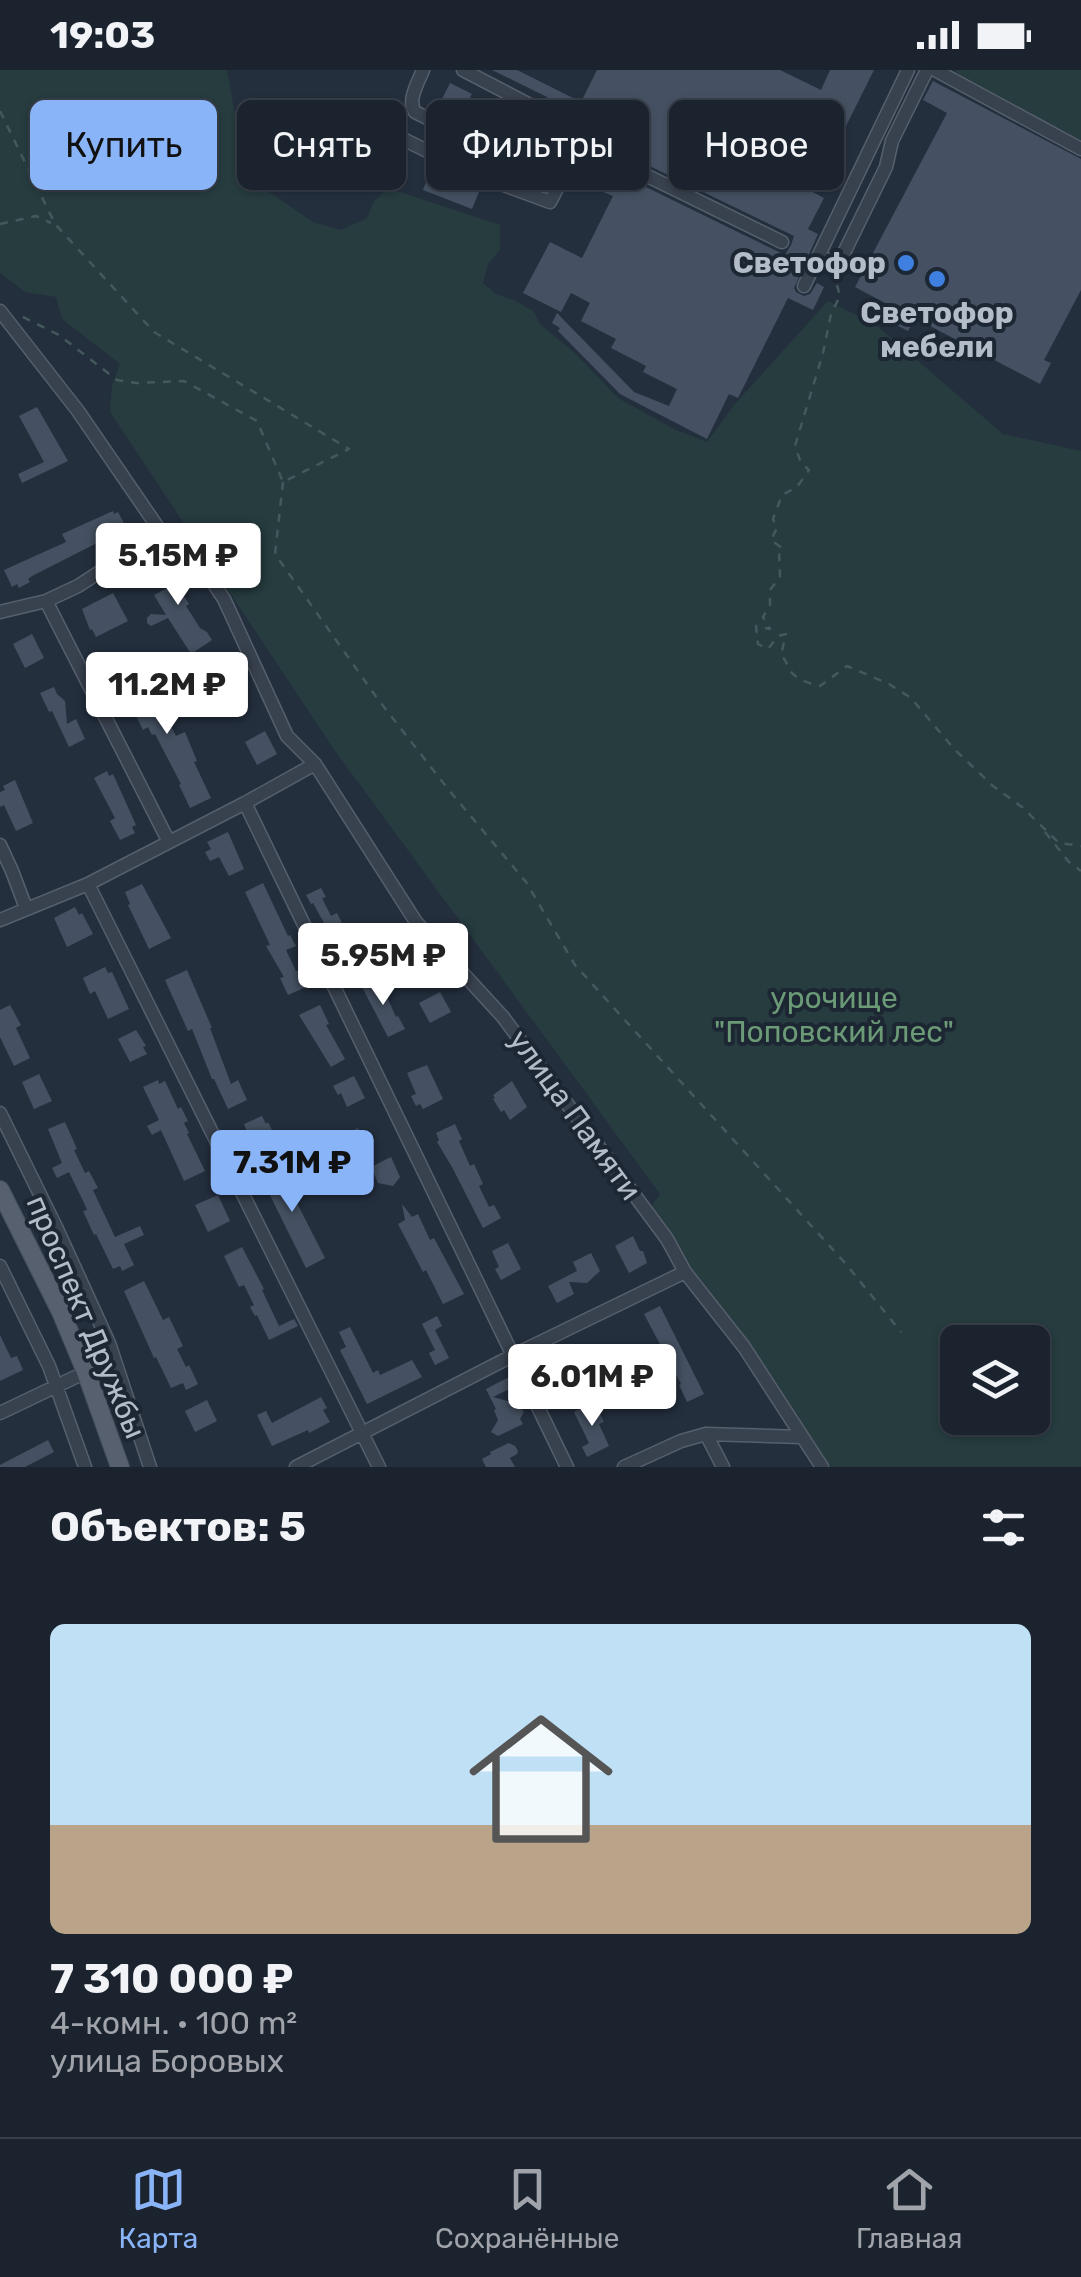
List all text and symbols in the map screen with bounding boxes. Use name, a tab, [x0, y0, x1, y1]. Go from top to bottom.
text: 19:03	[50, 12, 155, 58]
chip: Купить	[30, 100, 217, 190]
chip: Снять	[237, 100, 406, 190]
chip: Фильтры	[426, 100, 649, 190]
chip: Новое	[669, 100, 844, 190]
place label: Светофор	[733, 245, 886, 281]
marker: Светофор	[895, 252, 917, 274]
marker: Светофор мебели	[926, 268, 948, 290]
place label: Светофор мебели	[860, 295, 1014, 365]
pin: 5.15M ₽	[86, 523, 270, 608]
text: 5.15M ₽	[118, 536, 238, 574]
pin: 11.2M ₽	[75, 652, 259, 737]
text: 11.2M ₽	[108, 665, 226, 703]
pin: 5.95M ₽	[291, 923, 475, 1008]
text: 5.95M ₽	[320, 936, 446, 974]
park label: урочище "Поповский лес"	[714, 980, 954, 1050]
street label: улица Памяти	[501, 1023, 649, 1207]
pin: 7.31M ₽	[200, 1130, 384, 1215]
text: 7.31M ₽	[233, 1143, 351, 1181]
street label: проспект Дружбы	[19, 1190, 153, 1444]
map controls	[940, 1325, 1050, 1435]
button: layers	[940, 1325, 1050, 1435]
pin: 6.01M ₽	[500, 1344, 684, 1429]
text: 6.01M ₽	[530, 1357, 654, 1395]
icon: filters	[976, 1500, 1031, 1555]
text: Объектов: 5	[50, 1502, 306, 1552]
icon: home	[451, 1689, 631, 1869]
text: 7 310 000 ₽	[50, 1954, 293, 2004]
text: 4-комн. · 100 m²	[50, 2004, 297, 2042]
text: улица Боровых	[50, 2042, 284, 2080]
tab: Карта	[118, 2162, 198, 2255]
tab: Сохранённые	[435, 2162, 619, 2255]
tab: Главная	[856, 2162, 963, 2255]

